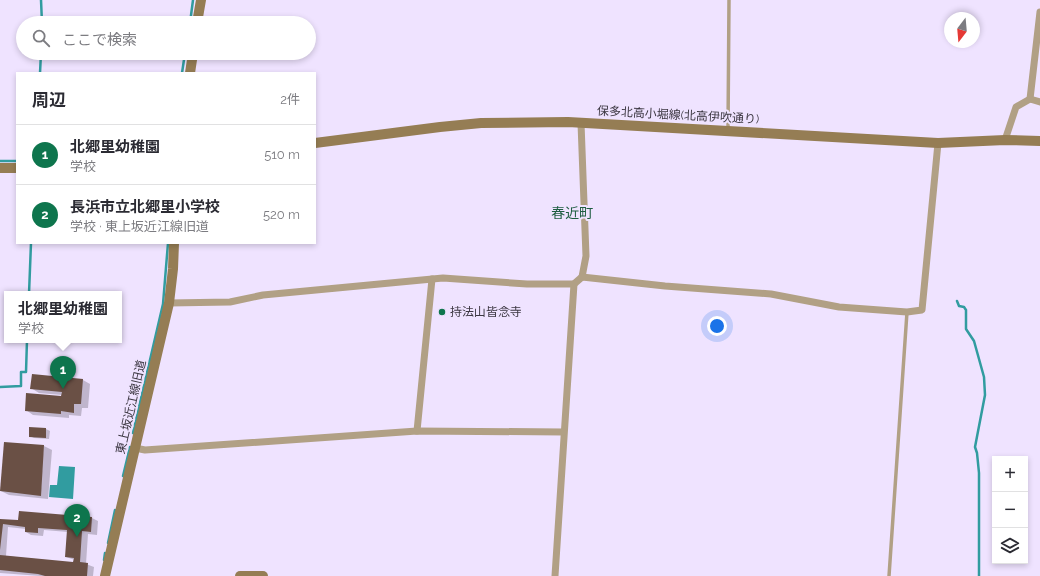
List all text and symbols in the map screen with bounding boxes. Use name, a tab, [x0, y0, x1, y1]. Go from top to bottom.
north arrow	[944, 12, 980, 48]
search box	[16, 16, 316, 60]
icon: search	[30, 27, 52, 49]
text: ここで検索	[62, 31, 137, 49]
text: 周辺	[32, 90, 66, 110]
text: 2件	[280, 92, 300, 107]
street label: 保多北高小堀線(北高伊吹通り)	[597, 104, 759, 126]
text: 北郷里幼稚園	[70, 138, 160, 156]
text: 1	[42, 147, 48, 162]
text: 510 m	[264, 147, 300, 162]
text: 学校	[70, 159, 96, 174]
text: 長浜市立北郷里小学校	[70, 198, 220, 216]
district label: 春近町	[551, 205, 593, 221]
text: 2	[41, 207, 49, 222]
text: 520 m	[263, 207, 300, 222]
text: 学校 · 東上坂近江線旧道	[70, 219, 209, 234]
popup	[4, 291, 122, 343]
text: 北郷里幼稚園	[18, 300, 108, 318]
place label: 持法山皆念寺	[450, 305, 522, 319]
marker: 持法山皆念寺	[437, 307, 447, 317]
your location	[707, 316, 727, 336]
text: 学校	[18, 321, 44, 336]
pin: 1	[50, 356, 76, 389]
street label: 東上坂近江線旧道	[113, 359, 149, 455]
map controls	[992, 456, 1028, 564]
button: +	[992, 456, 1028, 492]
button: −	[992, 492, 1028, 528]
pin: 2	[64, 504, 90, 537]
button: layers	[992, 528, 1028, 564]

